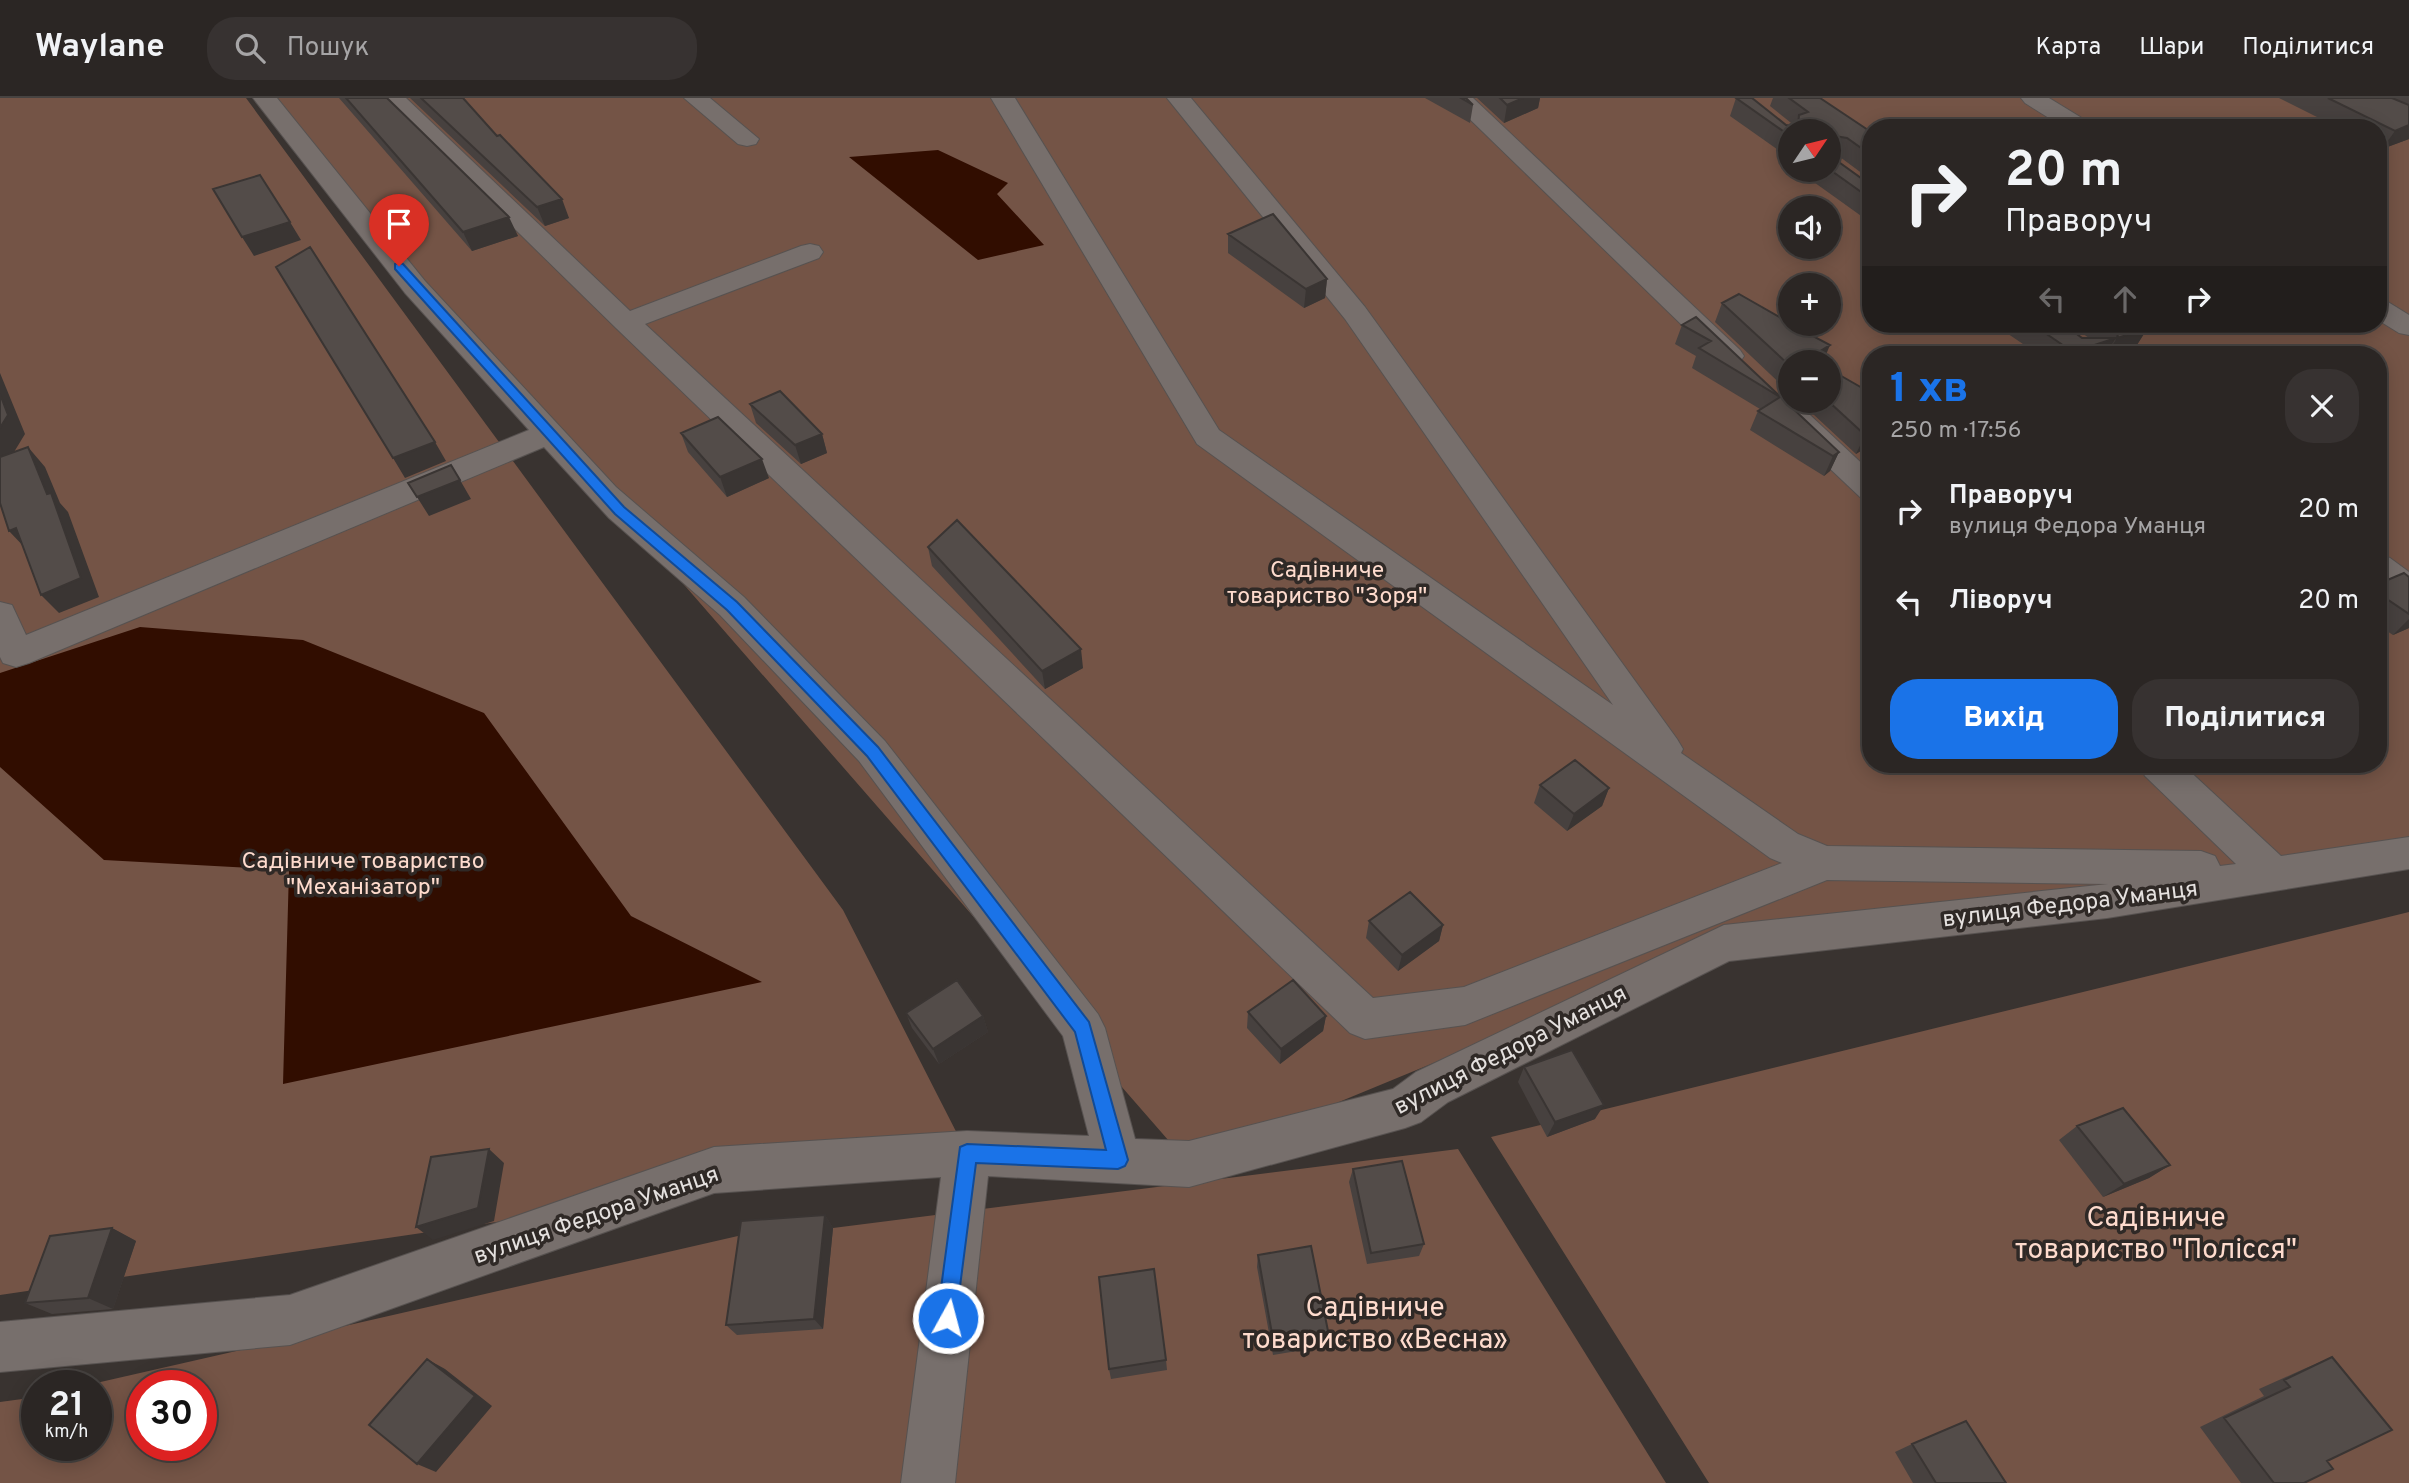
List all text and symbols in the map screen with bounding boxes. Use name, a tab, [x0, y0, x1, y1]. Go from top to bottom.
search box	[207, 17, 697, 80]
text: Waylane	[35, 27, 165, 69]
icon: search	[231, 29, 269, 67]
text: Пошук	[287, 32, 369, 65]
text: Карта	[2036, 33, 2101, 63]
text: Шари	[2139, 33, 2204, 63]
text: Поділитися	[2242, 33, 2374, 63]
north arrow	[1778, 119, 1841, 182]
map controls	[1778, 119, 1841, 413]
text: 20 m	[2005, 142, 2122, 204]
icon: right	[1890, 147, 1981, 238]
pin	[369, 194, 429, 266]
button: sound	[1778, 196, 1841, 259]
text: Праворуч	[2005, 203, 2152, 243]
icon: arrive	[380, 205, 418, 243]
button: +	[1778, 273, 1841, 336]
icon: left	[2033, 280, 2071, 318]
icon: ahead	[2106, 280, 2144, 318]
icon: right	[2179, 280, 2217, 318]
button: −	[1778, 350, 1841, 413]
text: 1 хв	[1890, 364, 1968, 417]
button: close	[2285, 369, 2359, 443]
text: 250 m · 17:56	[1890, 417, 2022, 446]
text: Праворуч	[1949, 480, 2073, 513]
icon: right	[1890, 492, 1928, 530]
text: 20 m	[2298, 494, 2359, 527]
text: вулиця Федора Уманця	[1949, 513, 2206, 542]
park label: Садівниче товариство "Зоря"	[1227, 557, 1427, 612]
icon: left	[1890, 583, 1928, 621]
text: Ліворуч	[1949, 585, 2052, 618]
text: 20 m	[2298, 585, 2359, 618]
button: Вихід	[1890, 679, 2118, 759]
button: Поділитися	[2132, 679, 2359, 759]
park label: Садівниче товариство "Механізатор"	[241, 848, 485, 903]
street label: вулиця Федора Уманця	[1941, 875, 2200, 936]
street label: вулиця Федора Уманця	[1390, 980, 1632, 1123]
street label: вулиця Федора Уманця	[471, 1161, 723, 1272]
park label: Садівниче товариство "Полісся"	[2015, 1201, 2297, 1269]
position arrow	[911, 1281, 985, 1355]
park label: Садівниче товариство «Весна»	[1242, 1291, 1508, 1359]
speed limit sign: 30	[126, 1370, 217, 1461]
text: 21	[49, 1384, 84, 1428]
text: km/h	[45, 1421, 88, 1444]

